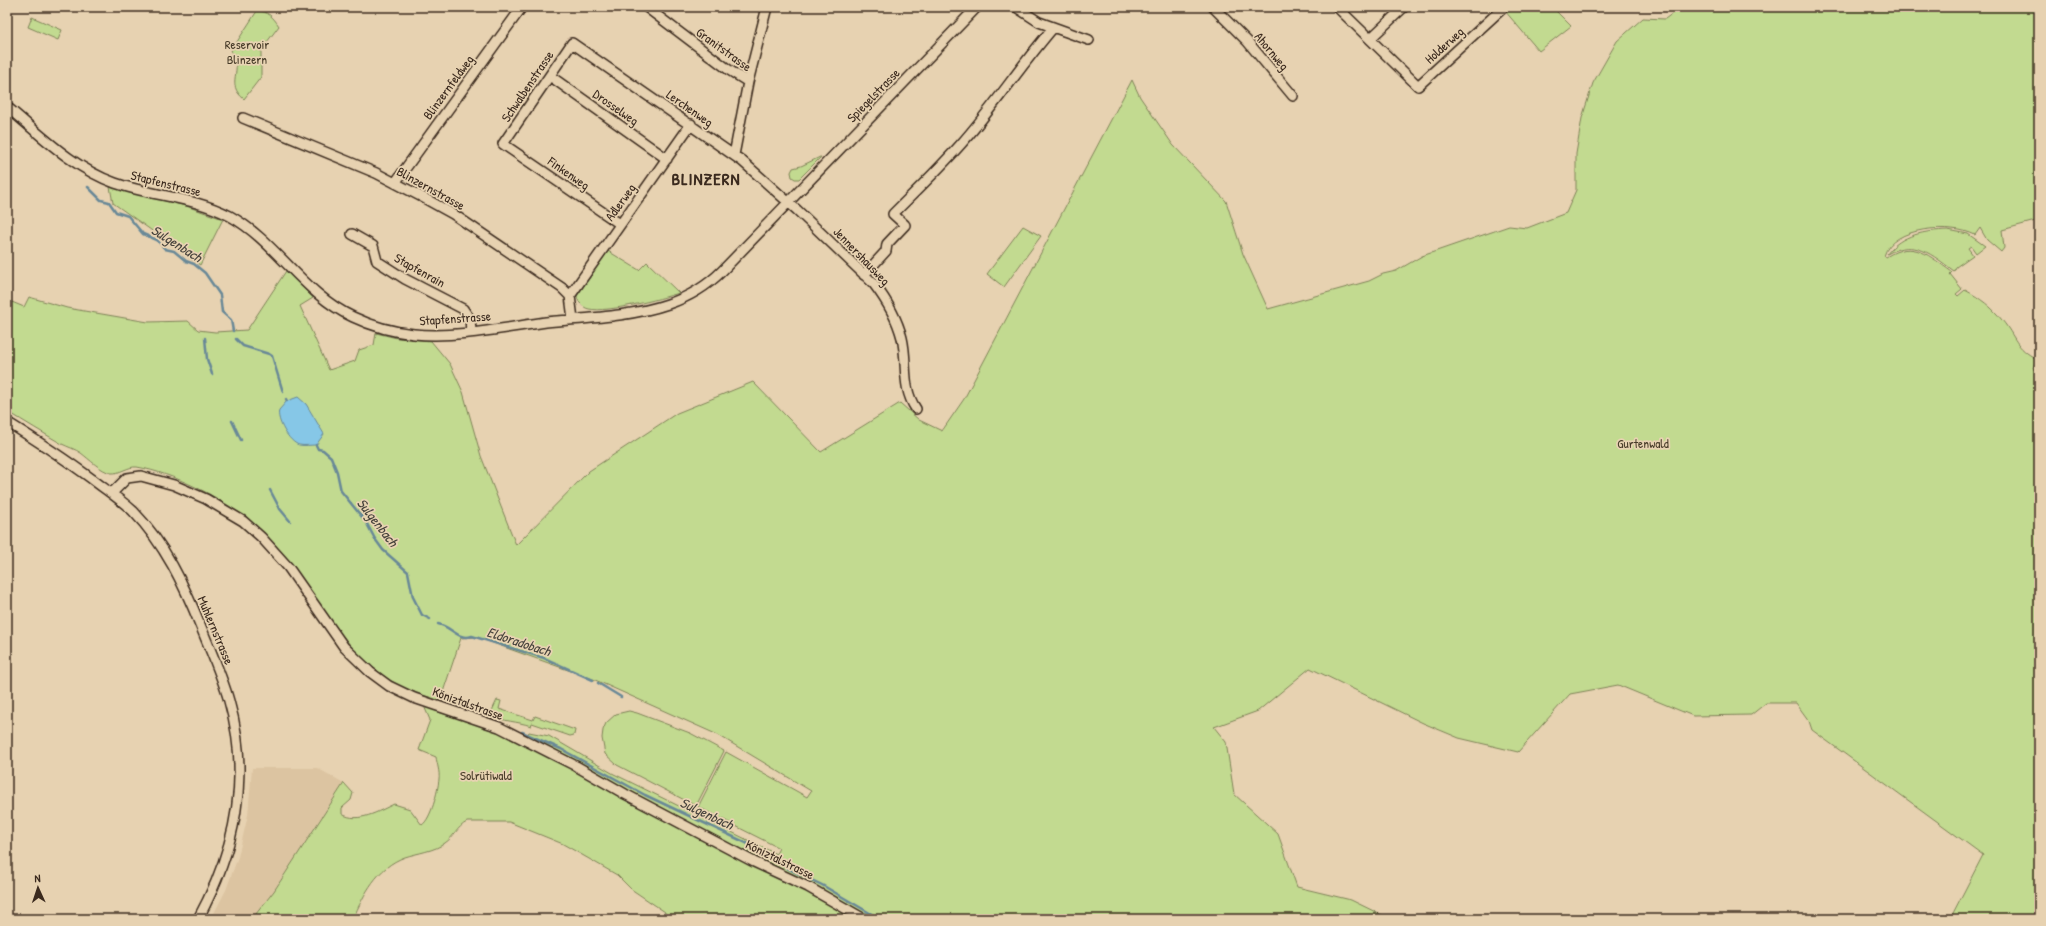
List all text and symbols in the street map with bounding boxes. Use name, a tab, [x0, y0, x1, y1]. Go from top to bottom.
street label: Holderweg	[1421, 22, 1468, 67]
street label: Granitstrasse	[693, 23, 755, 75]
street label: Ahornweg	[1251, 28, 1293, 74]
park label: Reservoir Blinzern	[225, 35, 269, 68]
street label: Schwalbenstrasse	[497, 47, 557, 125]
street label: Blinzernfeldweg	[418, 51, 478, 123]
street label: Spiegelstrasse	[843, 64, 903, 126]
street label: Drosselweg	[590, 85, 643, 129]
street label: Lerchenweg	[663, 85, 717, 131]
street label: Finkenweg	[544, 152, 594, 194]
street label: Blinzernstrasse	[394, 162, 468, 214]
street label: Stapfenstrasse	[129, 166, 203, 200]
district label: BLINZERN	[672, 167, 740, 190]
street label: Adlerweg	[600, 180, 640, 224]
water label: Sulgenbach	[147, 220, 207, 267]
street label: Jennershausweg	[830, 223, 895, 289]
street label: Stapfenrain	[391, 249, 449, 291]
street label: Stapfenstrasse	[419, 307, 491, 329]
park label: Gurtenwald	[1617, 434, 1669, 452]
water label: Sulgenbach	[352, 494, 404, 552]
street label: Muhlernstrasse	[194, 593, 238, 667]
water label: Eldoradobach	[485, 622, 554, 661]
street label: Köniztalstrasse	[430, 682, 506, 724]
park label: Solrütiwald	[460, 766, 512, 784]
water label: Sulgenbach	[677, 792, 738, 835]
street label: Köniztalstrasse	[743, 835, 817, 883]
north arrow	[18, 868, 58, 908]
text: N	[34, 871, 41, 885]

